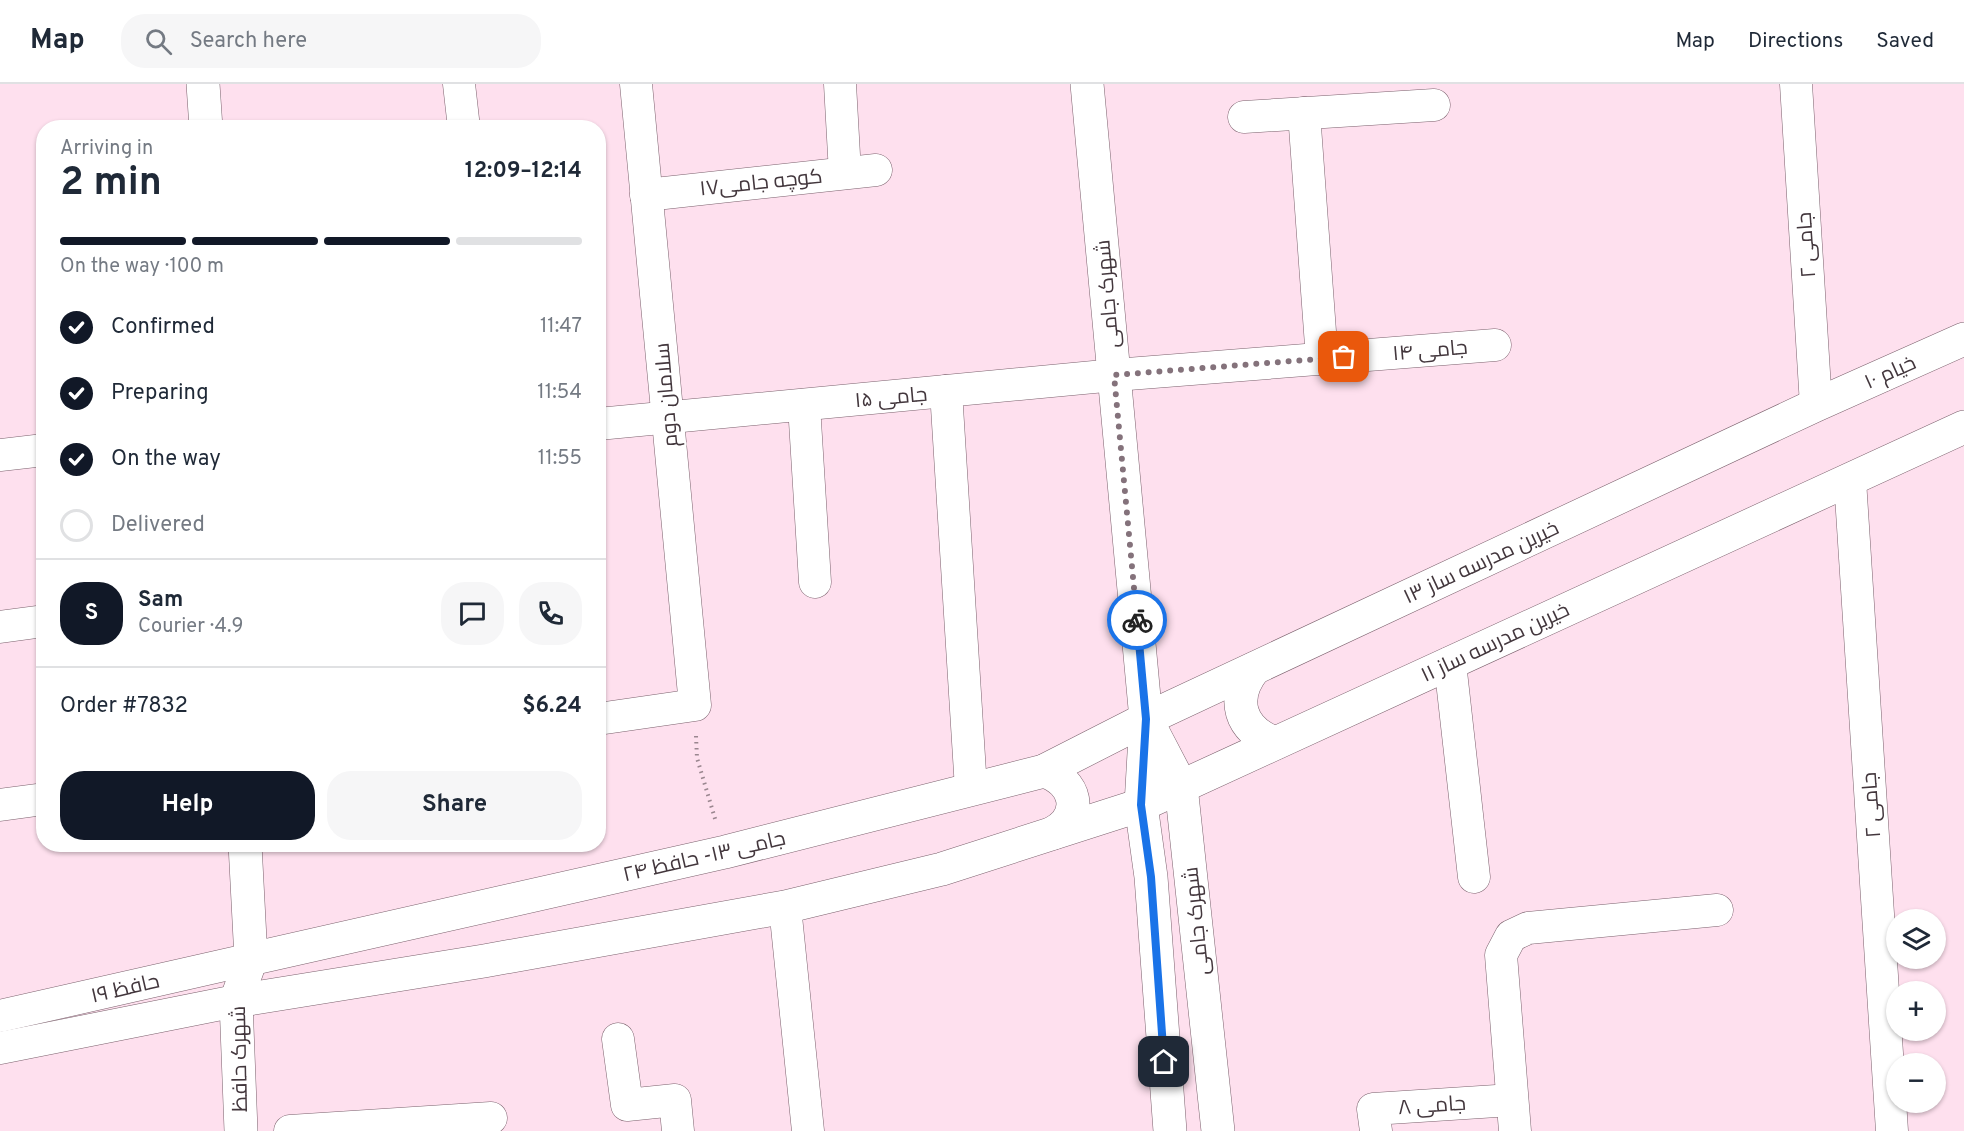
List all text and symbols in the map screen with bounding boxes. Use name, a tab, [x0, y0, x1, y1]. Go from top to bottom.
search box	[121, 14, 541, 68]
text: Map	[30, 23, 85, 59]
icon: search	[142, 25, 175, 58]
text: Search here	[190, 28, 307, 55]
text: Map	[1675, 28, 1715, 55]
text: Directions	[1748, 28, 1843, 55]
text: Saved	[1876, 28, 1934, 55]
text: Arriving in	[60, 136, 153, 162]
text: 12:09–12:14	[465, 158, 582, 185]
text: 2 min	[60, 160, 162, 209]
street label: کوچه جامی۱۷	[698, 164, 824, 203]
street label: جامی ۲	[1792, 211, 1823, 279]
street label: شهرک جامی	[1090, 238, 1127, 349]
text: On the way · 100 m	[60, 254, 224, 280]
icon: check	[60, 311, 93, 344]
text: Confirmed	[111, 314, 215, 341]
text: 11:47	[540, 314, 582, 340]
pin	[1318, 331, 1369, 382]
street label: ۱۴ جامی	[1391, 335, 1469, 368]
icon: bag	[1327, 340, 1360, 373]
street label: سلامان دوم	[649, 341, 686, 448]
street label: ۱۰ خیام	[1861, 350, 1921, 397]
icon: check	[60, 377, 93, 410]
text: Preparing	[111, 380, 209, 407]
text: 11:54	[537, 380, 582, 406]
street label: ۱۵ جامی	[854, 382, 929, 415]
icon: check	[60, 443, 93, 476]
text: On the way	[111, 446, 221, 473]
text: 11:55	[538, 446, 582, 472]
text: Delivered	[111, 512, 205, 539]
street label: ۱۳ خیرین مدرسه ساز	[1399, 515, 1564, 611]
button: chat	[441, 582, 504, 645]
button: phone	[519, 582, 582, 645]
text: Sam	[138, 587, 183, 614]
courier	[1107, 590, 1167, 650]
street label: ۱۱ خیرین مدرسه ساز	[1417, 597, 1574, 690]
text: S	[85, 600, 98, 627]
icon: bike	[1121, 604, 1154, 637]
text: Courier · 4.9	[138, 614, 243, 640]
text: Order #7832	[60, 693, 188, 720]
text: $6.24	[522, 693, 582, 720]
button: Help	[60, 771, 315, 840]
button: Share	[327, 771, 582, 840]
street label: جامی ۲	[1857, 771, 1888, 839]
street label: جامی ۱۳- حافظ ۲۴	[620, 826, 788, 889]
street label: شهرک جامی	[1178, 865, 1217, 976]
map controls	[1886, 909, 1946, 1113]
button: layers	[1886, 909, 1946, 969]
street label: ۱۹ حافظ	[88, 968, 162, 1010]
button: +	[1886, 981, 1946, 1041]
street label: شهرک حافظ	[226, 1006, 255, 1112]
pin	[1138, 1036, 1189, 1087]
icon: home	[1147, 1045, 1180, 1078]
button: −	[1886, 1053, 1946, 1113]
street label: ۸ جامی	[1397, 1091, 1467, 1122]

